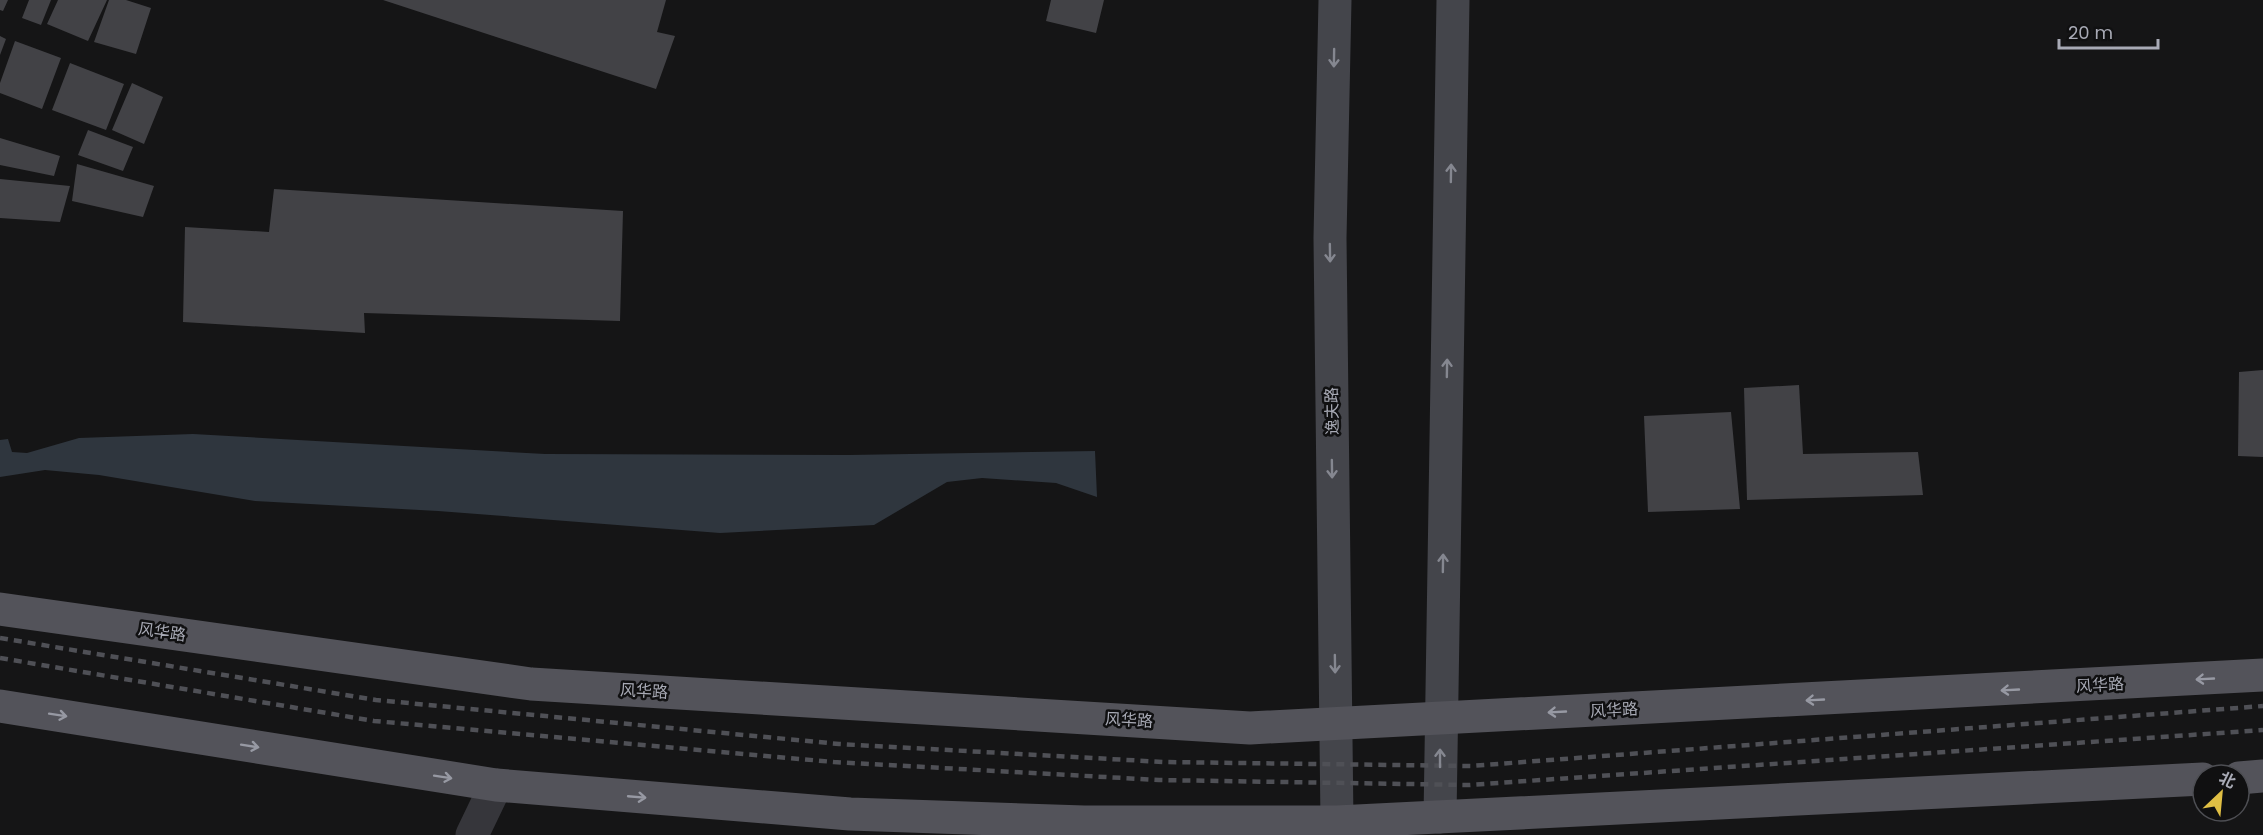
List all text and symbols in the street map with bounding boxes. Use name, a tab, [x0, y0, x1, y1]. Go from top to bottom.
scale bar	[2059, 12, 2158, 50]
text: 20 m	[2068, 20, 2113, 45]
one-way arrow	[1328, 48, 1340, 68]
one-way arrow	[1445, 164, 1457, 184]
one-way arrow	[1324, 243, 1336, 263]
one-way arrow	[1441, 359, 1453, 379]
street label: 逸夫路	[1320, 387, 1344, 435]
one-way arrow	[1327, 459, 1338, 479]
one-way arrow	[1437, 554, 1449, 574]
street label: 风华路	[137, 617, 187, 647]
one-way arrow	[1329, 654, 1341, 674]
street label: 风华路	[2075, 672, 2125, 698]
one-way arrow	[2195, 673, 2215, 684]
street label: 风华路	[619, 678, 669, 704]
one-way arrow	[2000, 685, 2020, 696]
one-way arrow	[1806, 694, 1826, 705]
street label: 风华路	[1589, 697, 1639, 723]
street label: 风华路	[1104, 707, 1154, 733]
one-way arrow	[1548, 707, 1568, 718]
one-way arrow	[47, 710, 67, 721]
one-way arrow	[240, 741, 260, 752]
one-way arrow	[1434, 749, 1446, 769]
north arrow	[2191, 763, 2251, 823]
text: 北	[2215, 766, 2240, 794]
one-way arrow	[433, 771, 452, 782]
one-way arrow	[626, 792, 646, 803]

